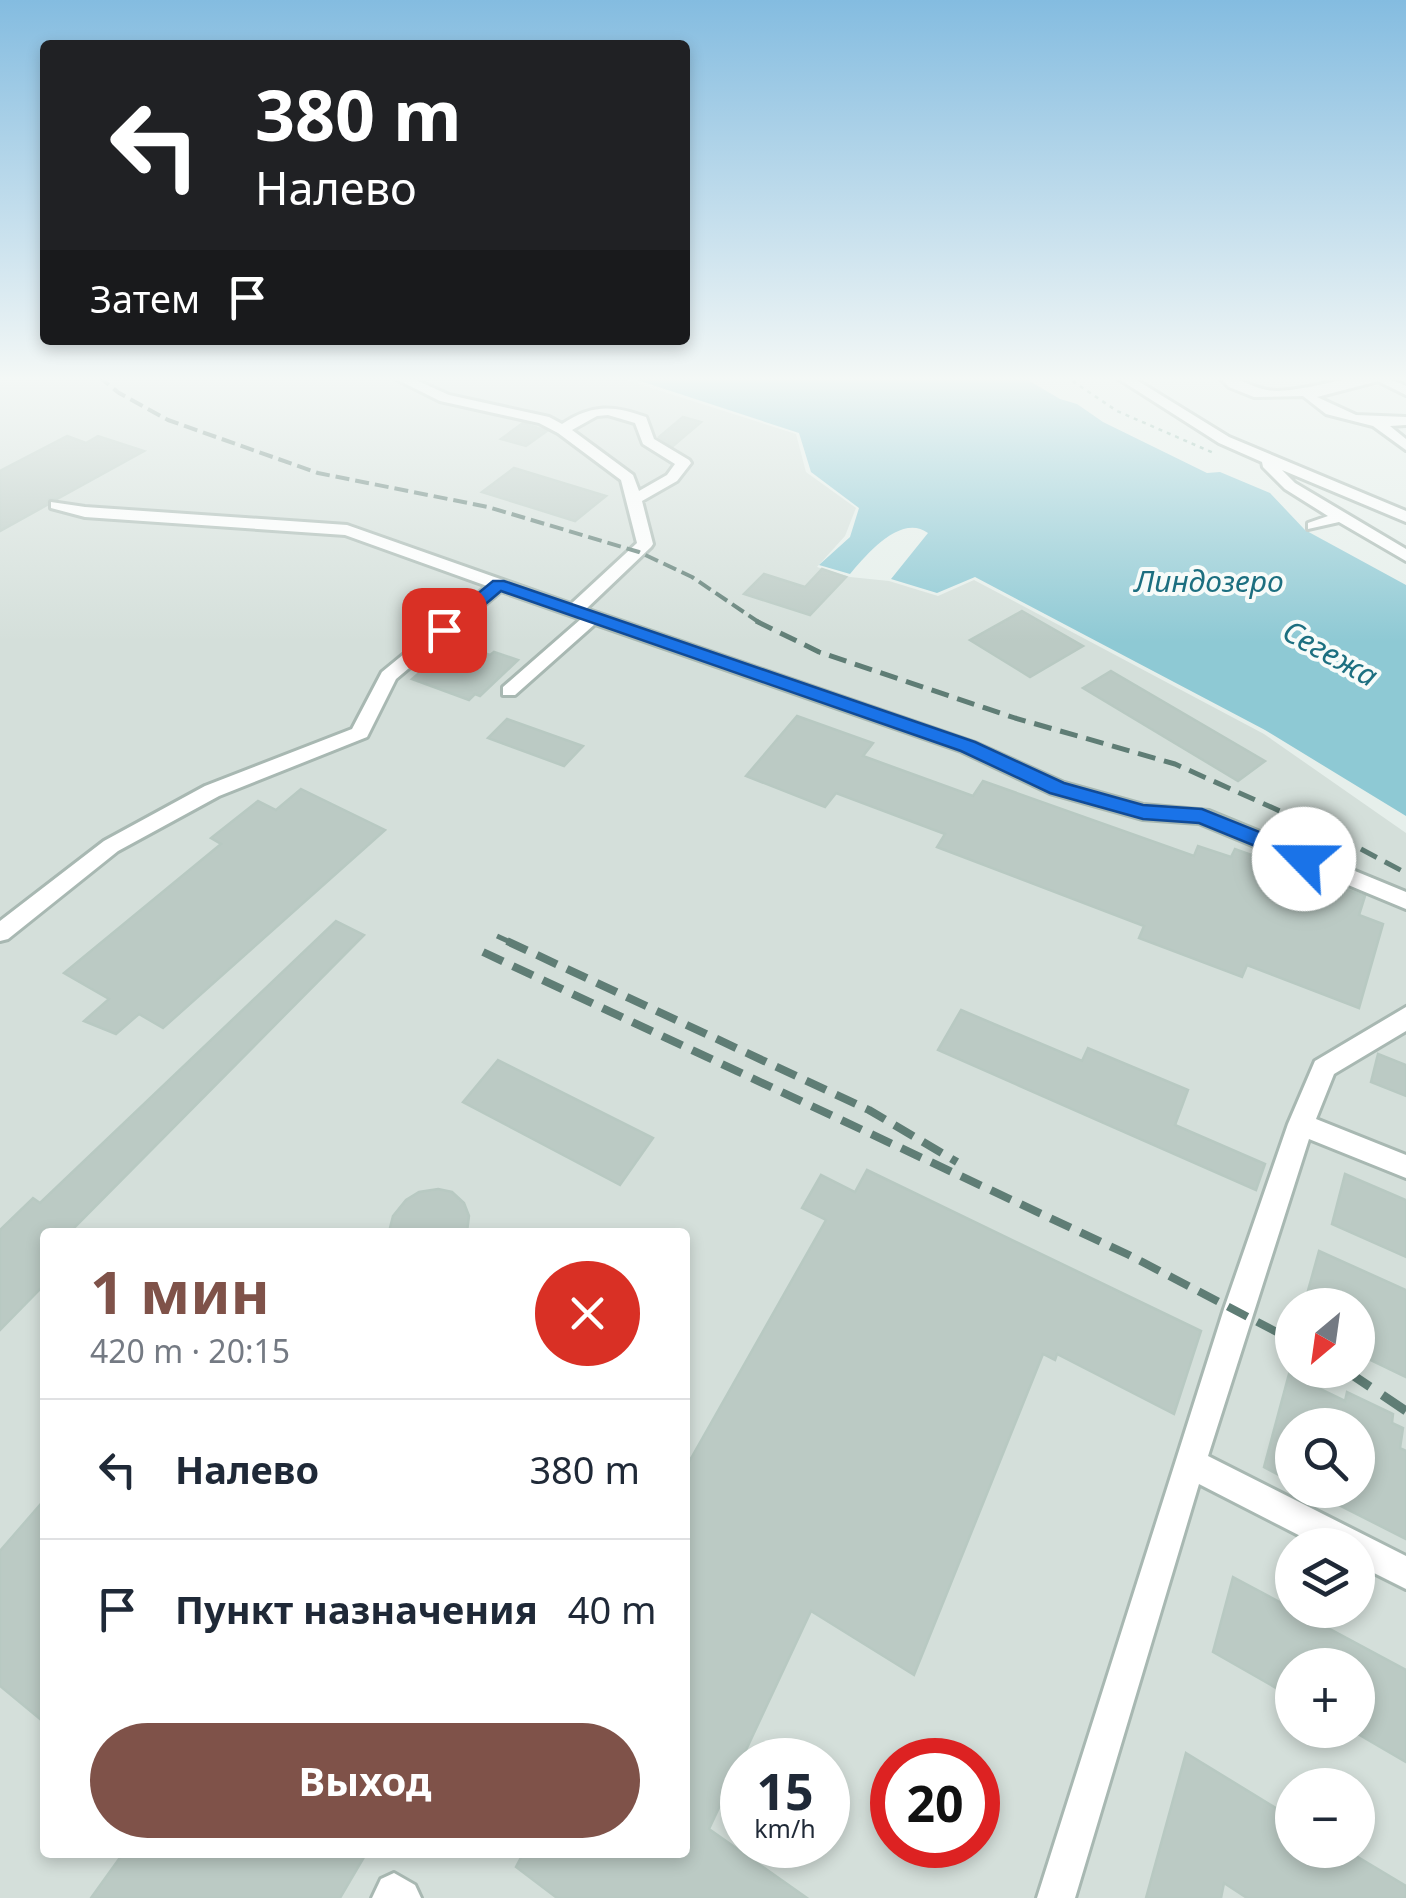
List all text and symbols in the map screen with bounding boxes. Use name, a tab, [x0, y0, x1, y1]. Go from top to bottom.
text: 380 m	[255, 66, 462, 162]
icon: left	[90, 80, 220, 210]
text: Налево	[255, 157, 417, 218]
icon: arrive	[220, 270, 275, 325]
text: Затем	[90, 272, 200, 324]
water label: Линдозеро	[1132, 560, 1284, 601]
pin	[402, 588, 487, 673]
icon: arrive	[417, 603, 472, 658]
water label: Сегежа	[1276, 610, 1386, 696]
position arrow	[1252, 807, 1356, 911]
text: 1 мин	[90, 1250, 270, 1332]
button: close	[535, 1261, 640, 1366]
north arrow	[1275, 1288, 1375, 1388]
map controls	[1275, 1288, 1375, 1868]
text: 420 m · 20:15	[90, 1329, 290, 1372]
button: search	[1275, 1408, 1375, 1508]
icon: left	[90, 1442, 145, 1497]
text: Налево	[175, 1443, 319, 1495]
text: 380 m	[529, 1443, 640, 1495]
button: layers	[1275, 1528, 1375, 1628]
icon: arrive	[90, 1582, 145, 1637]
text: Пункт назначения	[175, 1583, 538, 1635]
text: 40 m	[568, 1583, 657, 1635]
button: +	[1275, 1648, 1375, 1748]
button: Выход	[90, 1723, 640, 1838]
speed limit sign: 20	[870, 1738, 1000, 1868]
text: 15	[756, 1757, 814, 1825]
button: −	[1275, 1768, 1375, 1868]
text: km/h	[754, 1811, 816, 1845]

